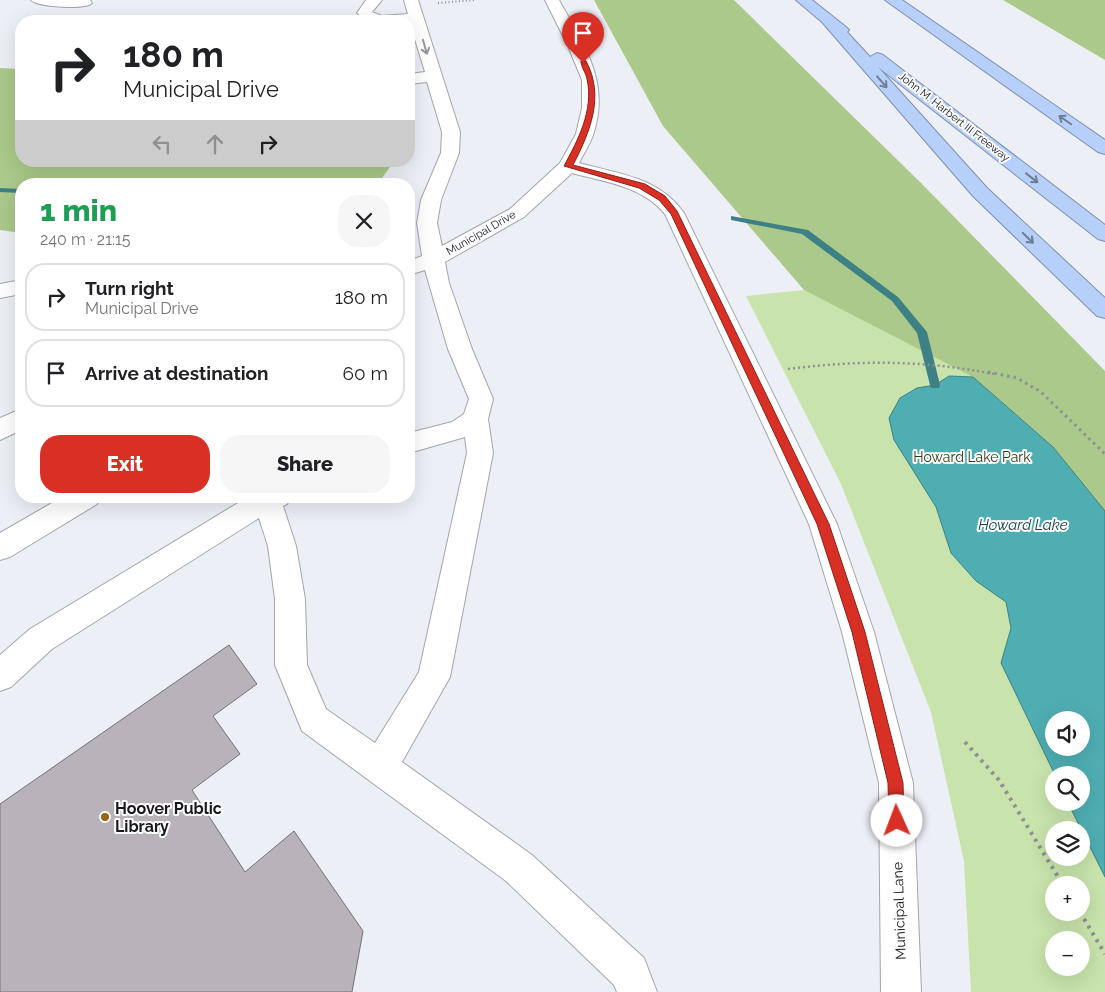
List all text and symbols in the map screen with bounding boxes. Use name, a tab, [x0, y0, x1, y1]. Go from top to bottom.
pin	[562, 12, 604, 63]
icon: arrive	[569, 19, 597, 47]
text: 180 m	[123, 34, 224, 75]
icon: right	[40, 35, 105, 100]
one-way arrow	[420, 38, 430, 54]
street label: John M. Harbert III Freeway	[896, 70, 1012, 164]
one-way arrow	[877, 75, 888, 88]
text: Municipal Drive	[123, 76, 279, 102]
one-way arrow	[1058, 115, 1072, 125]
icon: left	[148, 130, 176, 158]
icon: ahead	[201, 130, 229, 158]
icon: right	[254, 130, 282, 158]
one-way arrow	[1025, 172, 1038, 183]
text: 1 min	[40, 193, 117, 228]
button: close	[338, 195, 390, 247]
street label: Municipal Drive	[444, 208, 518, 258]
text: 240 m · 21:15	[40, 230, 131, 249]
one-way arrow	[1022, 232, 1035, 244]
text: Turn right	[85, 277, 174, 299]
icon: right	[42, 283, 70, 311]
text: 180 m	[335, 286, 388, 308]
text: Municipal Drive	[85, 299, 198, 318]
icon: arrive	[42, 359, 70, 387]
text: Arrive at destination	[85, 362, 269, 384]
text: 60 m	[343, 362, 388, 384]
button: Exit	[40, 435, 210, 493]
button: Share	[220, 435, 390, 493]
park label: Howard Lake Park	[913, 449, 1031, 465]
water label: Howard Lake	[978, 516, 1068, 534]
map controls	[1045, 711, 1090, 976]
button: sound	[1045, 711, 1090, 756]
button: search	[1045, 766, 1090, 811]
position arrow	[870, 794, 922, 846]
place label: Hoover Public Library	[115, 799, 222, 836]
marker: Hoover Public Library	[99, 811, 111, 823]
button: layers	[1045, 821, 1090, 866]
street label: Municipal Lane	[889, 862, 909, 960]
button: +	[1045, 876, 1090, 921]
button: −	[1045, 931, 1090, 976]

